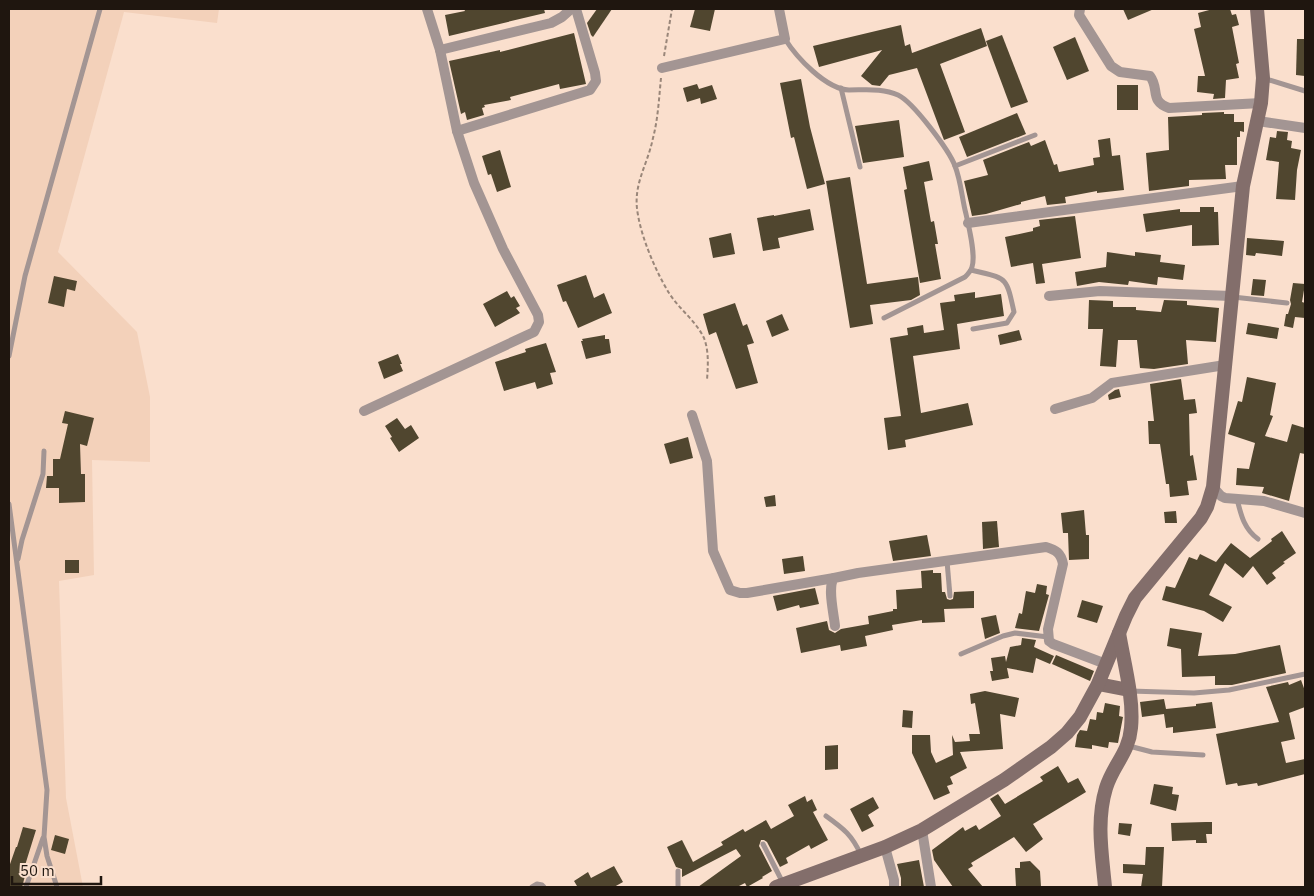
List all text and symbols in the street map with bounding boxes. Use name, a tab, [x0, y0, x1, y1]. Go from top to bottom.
scale bar	[12, 854, 101, 886]
text: 50 m	[20, 861, 55, 880]

